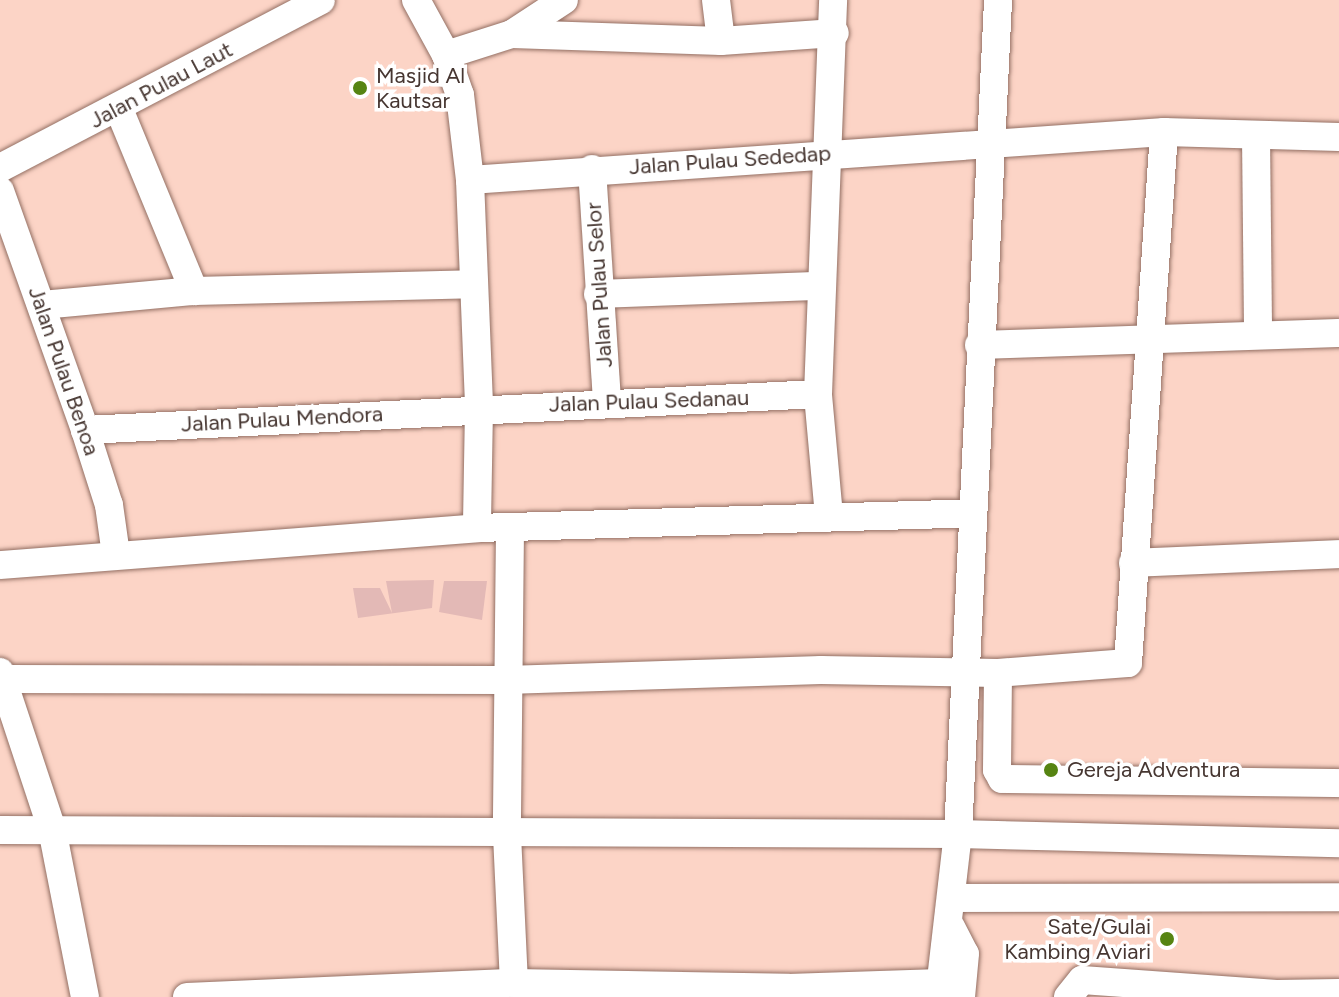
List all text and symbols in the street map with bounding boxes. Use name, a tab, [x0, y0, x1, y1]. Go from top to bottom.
street label: Jalan Pulau Laut	[85, 36, 237, 134]
place label: Masjid Al Kautsar	[376, 62, 465, 114]
marker: Masjid Al Kautsar	[351, 79, 369, 97]
street label: Jalan Pulau Sededap	[628, 140, 832, 180]
street label: Jalan Pulau Selor	[580, 201, 618, 369]
street label: Jalan Pulau Benoa	[23, 283, 105, 459]
street label: Jalan Pulau Sedanau	[548, 384, 750, 418]
street label: Jalan Pulau Mendora	[180, 401, 384, 437]
place label: Gereja Adventura	[1067, 757, 1240, 783]
marker: Gereja Adventura	[1042, 761, 1060, 779]
place label: Sate/Gulai Kambing Aviari	[1004, 913, 1151, 964]
marker: Sate/Gulai Kambing Aviari	[1158, 930, 1176, 948]

